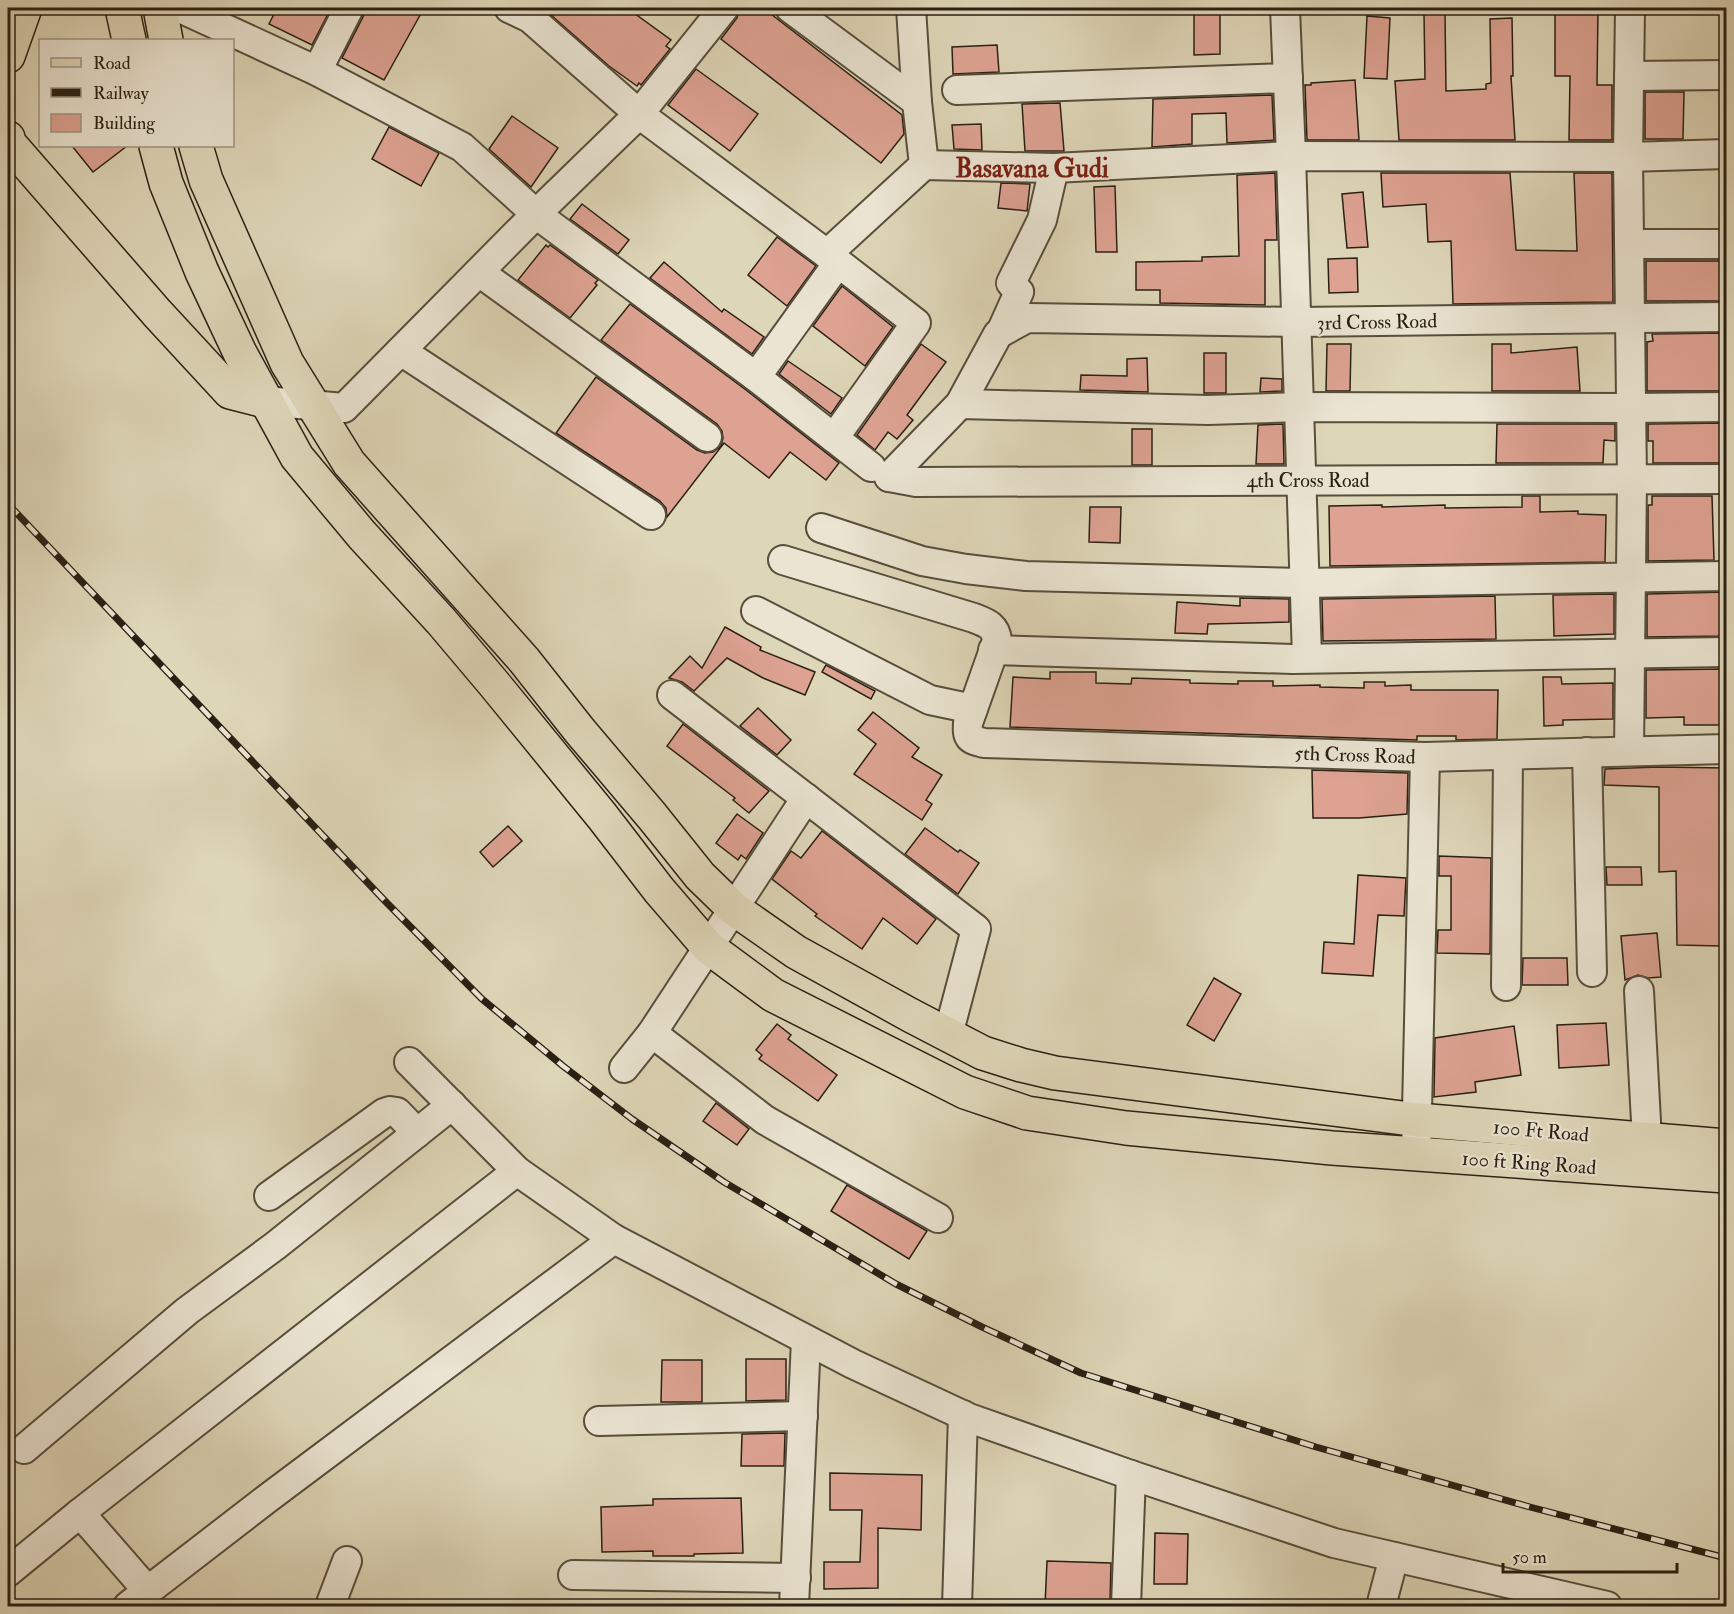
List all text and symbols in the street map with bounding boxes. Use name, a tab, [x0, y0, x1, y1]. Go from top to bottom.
legend	[39, 39, 234, 147]
text: Road	[93, 52, 131, 75]
text: Railway	[93, 82, 150, 105]
text: Building	[93, 112, 156, 135]
district label: Basavana Gudi	[955, 153, 1109, 185]
street label: 3rd Cross Road	[1317, 308, 1437, 336]
street label: 4th Cross Road	[1246, 468, 1370, 493]
street label: 5th Cross Road	[1294, 740, 1416, 770]
street label: 100 Ft Road	[1492, 1114, 1590, 1148]
street label: 100 ft Ring Road	[1461, 1146, 1597, 1180]
scale bar	[1503, 1536, 1677, 1574]
text: 50 m	[1512, 1546, 1547, 1569]

